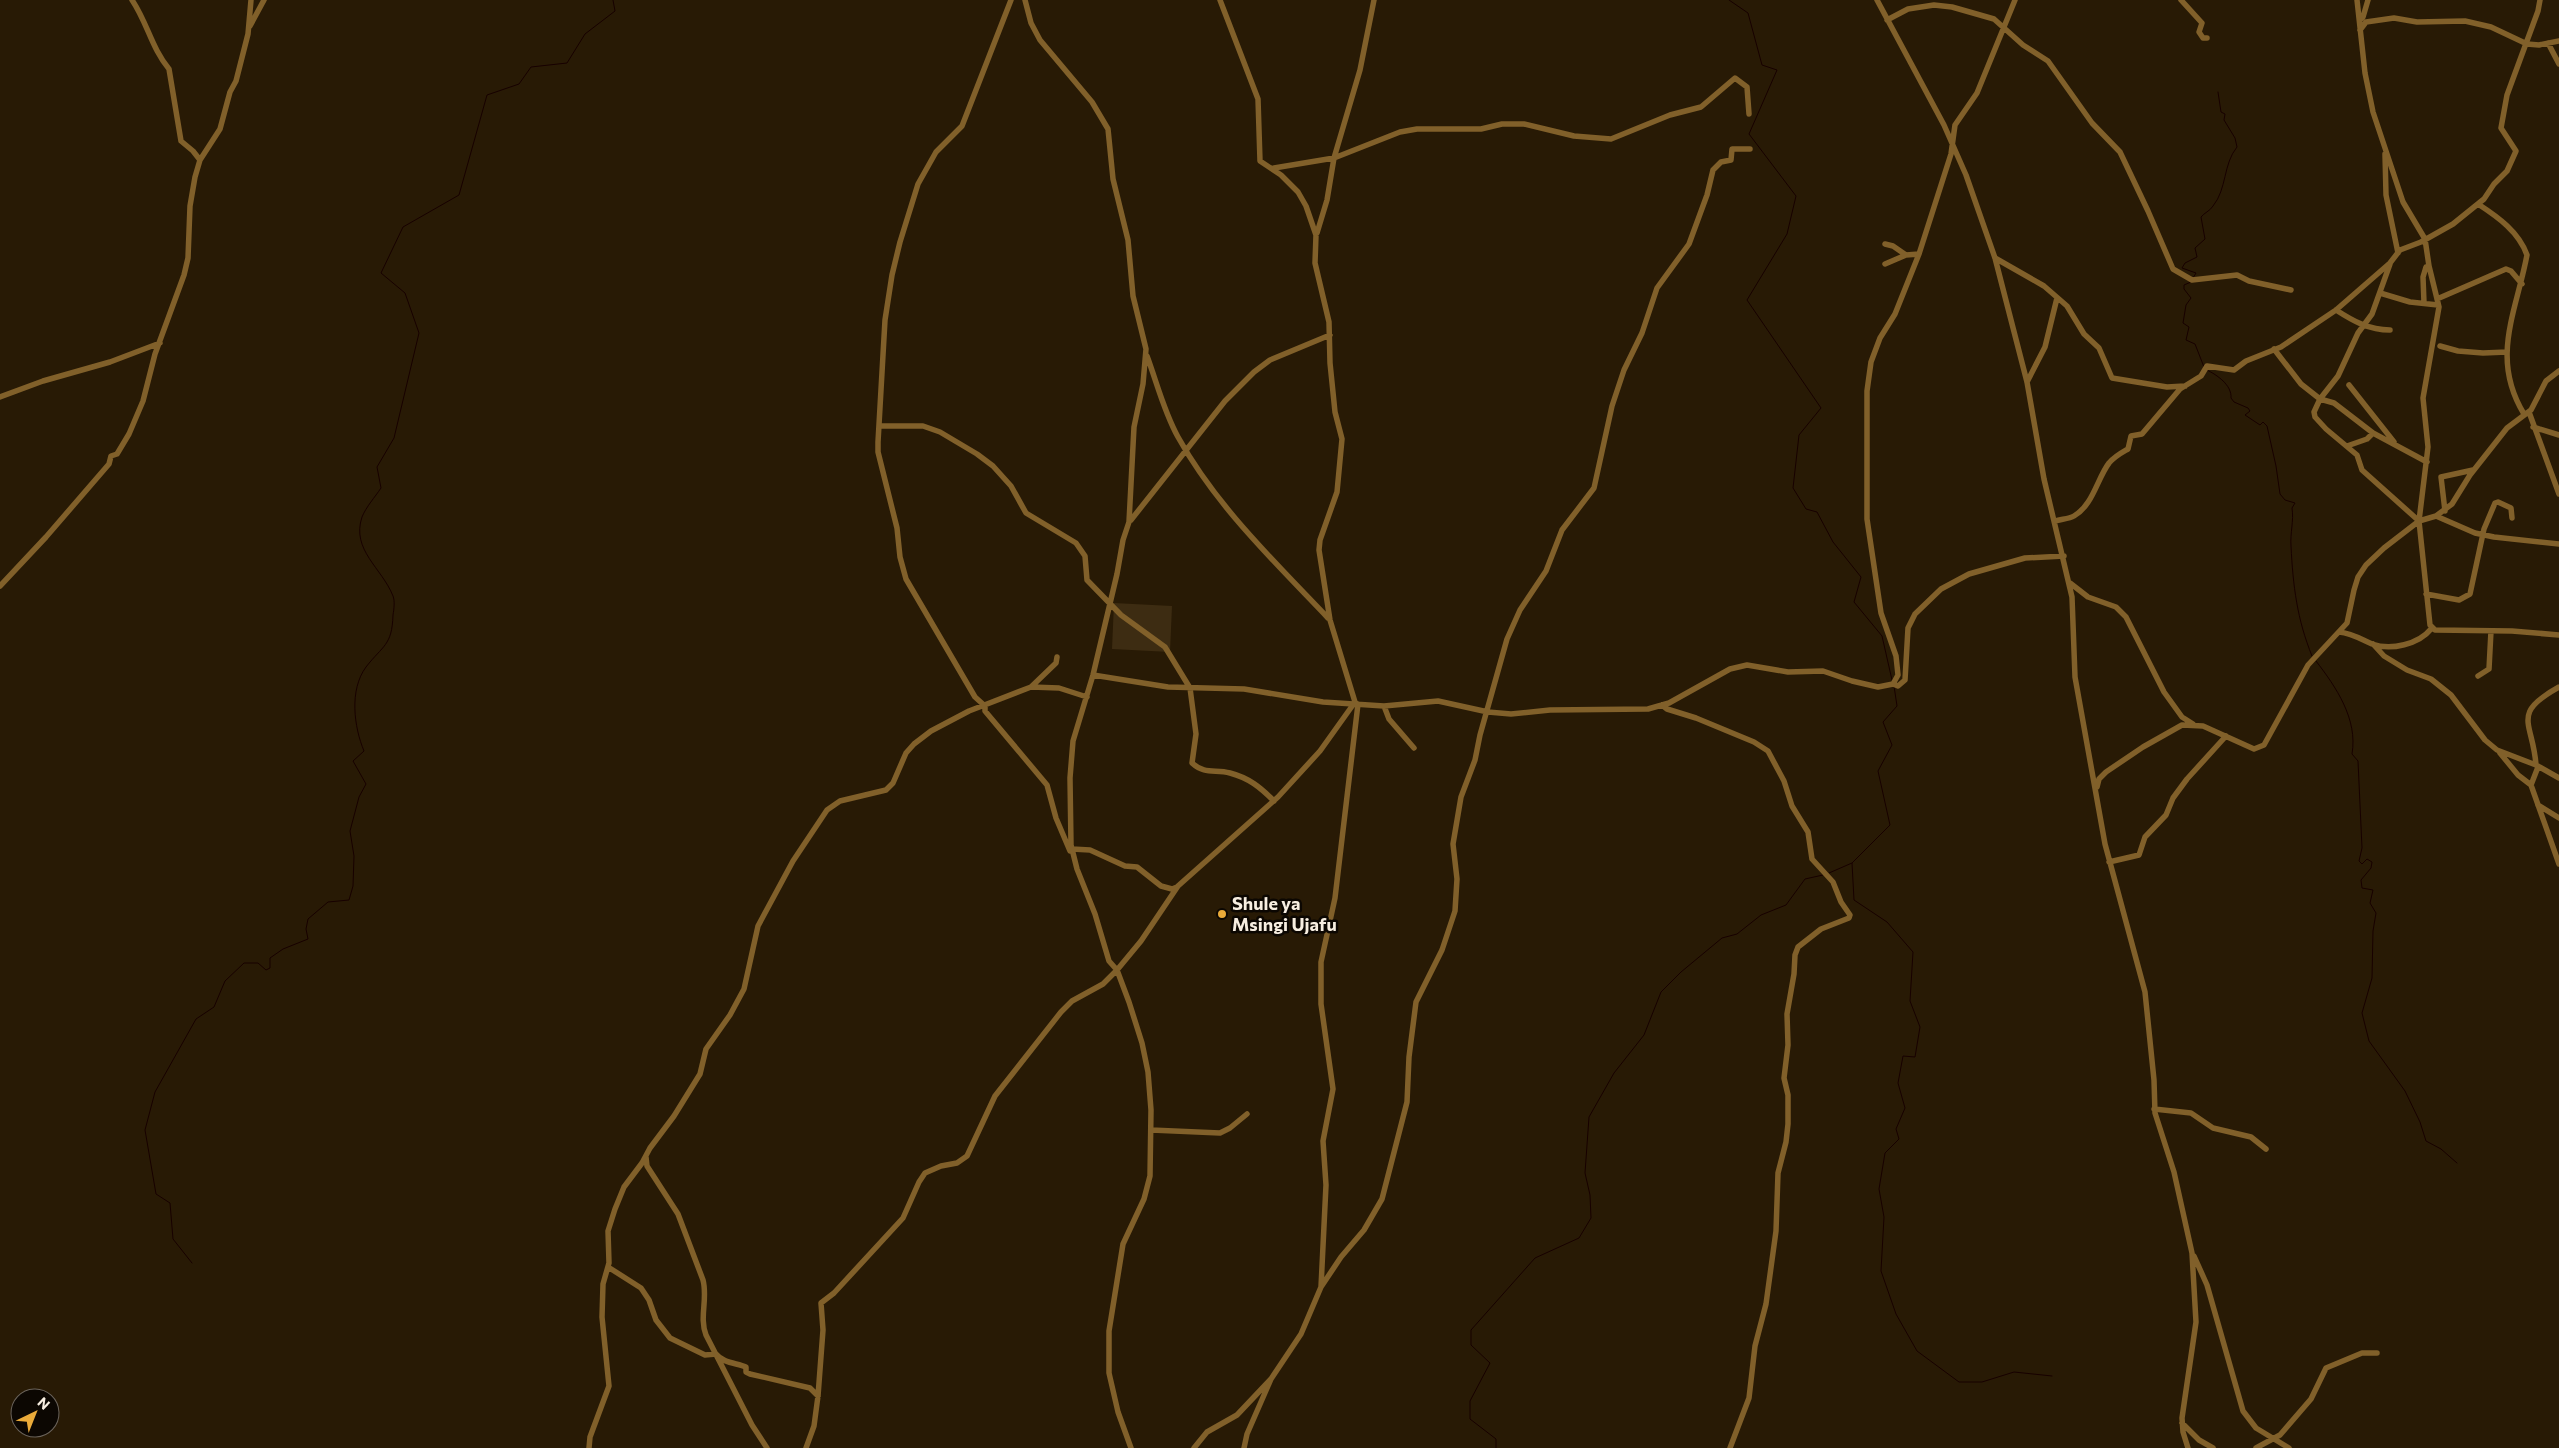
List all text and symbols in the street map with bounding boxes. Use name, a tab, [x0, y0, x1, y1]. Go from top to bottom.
place label: Shule ya Msingi Ujafu	[1232, 892, 1337, 935]
marker: Shule ya Msingi Ujafu	[1216, 908, 1228, 920]
north arrow	[10, 1388, 60, 1438]
text: N	[35, 1393, 54, 1413]

